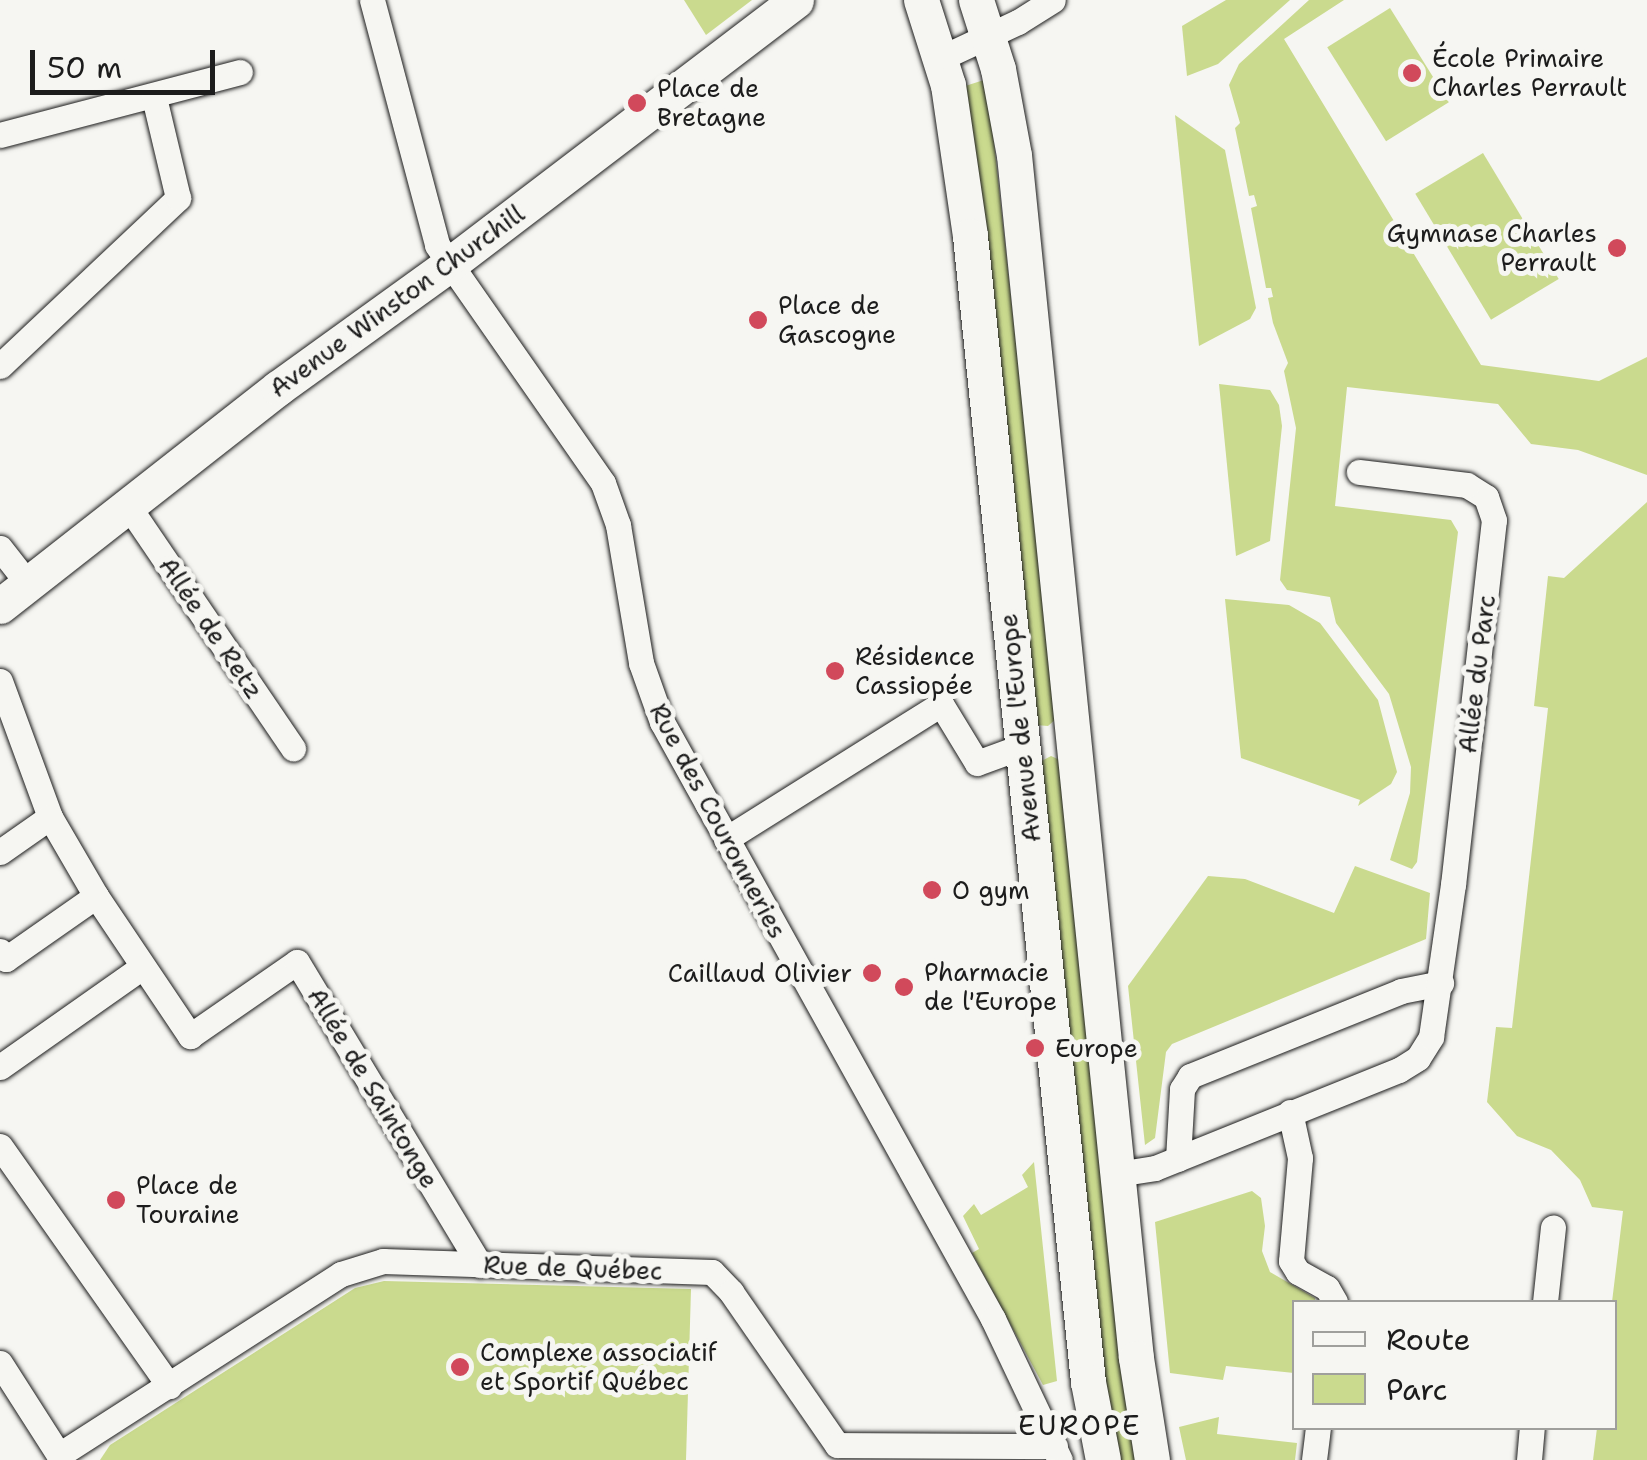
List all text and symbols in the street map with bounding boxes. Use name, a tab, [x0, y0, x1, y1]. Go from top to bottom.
scale bar	[35, 30, 220, 92]
place label: École Primaire Charles Perrault	[1432, 44, 1627, 103]
text: 50 m	[47, 47, 122, 88]
marker: École Primaire Charles Perrault	[1401, 62, 1423, 84]
place label: Place de Bretagne	[657, 74, 766, 133]
marker: Place de Bretagne	[626, 92, 648, 114]
street label: Avenue Winston Churchill	[264, 198, 530, 404]
place label: Gymnase Charles Perrault	[1387, 219, 1597, 278]
marker: Gymnase Charles Perrault	[1606, 237, 1628, 259]
place label: Place de Gascogne	[778, 291, 896, 350]
marker: Place de Gascogne	[747, 309, 769, 331]
street label: Allée de Retz	[153, 552, 269, 704]
street label: Allée du Parc	[1452, 593, 1502, 755]
street label: Avenue de l'Europe	[993, 612, 1047, 844]
place label: Résidence Cassiopée	[855, 642, 975, 701]
marker: Résidence Cassiopée	[824, 660, 846, 682]
street label: Rue des Couronneries	[643, 698, 793, 944]
place label: O gym	[952, 875, 1030, 905]
marker: O gym	[921, 879, 943, 901]
place label: Caillaud Olivier	[668, 958, 852, 988]
place label: Pharmacie de l'Europe	[924, 958, 1057, 1017]
marker: Caillaud Olivier	[861, 962, 883, 984]
marker: Pharmacie de l'Europe	[893, 976, 915, 998]
street label: Allée de Saintonge	[301, 982, 445, 1194]
place label: Europe	[1055, 1033, 1138, 1063]
marker: Europe	[1024, 1037, 1046, 1059]
place label: Place de Touraine	[136, 1171, 240, 1230]
marker: Place de Touraine	[105, 1189, 127, 1211]
street label: Rue de Québec	[483, 1250, 663, 1286]
legend	[1292, 1300, 1617, 1430]
text: Route	[1386, 1319, 1470, 1360]
place label: Complexe associatif et Sportif Québec	[480, 1338, 717, 1397]
marker: Complexe associatif et Sportif Québec	[449, 1356, 471, 1378]
text: Parc	[1386, 1369, 1448, 1410]
district label: EUROPE	[1018, 1408, 1142, 1442]

